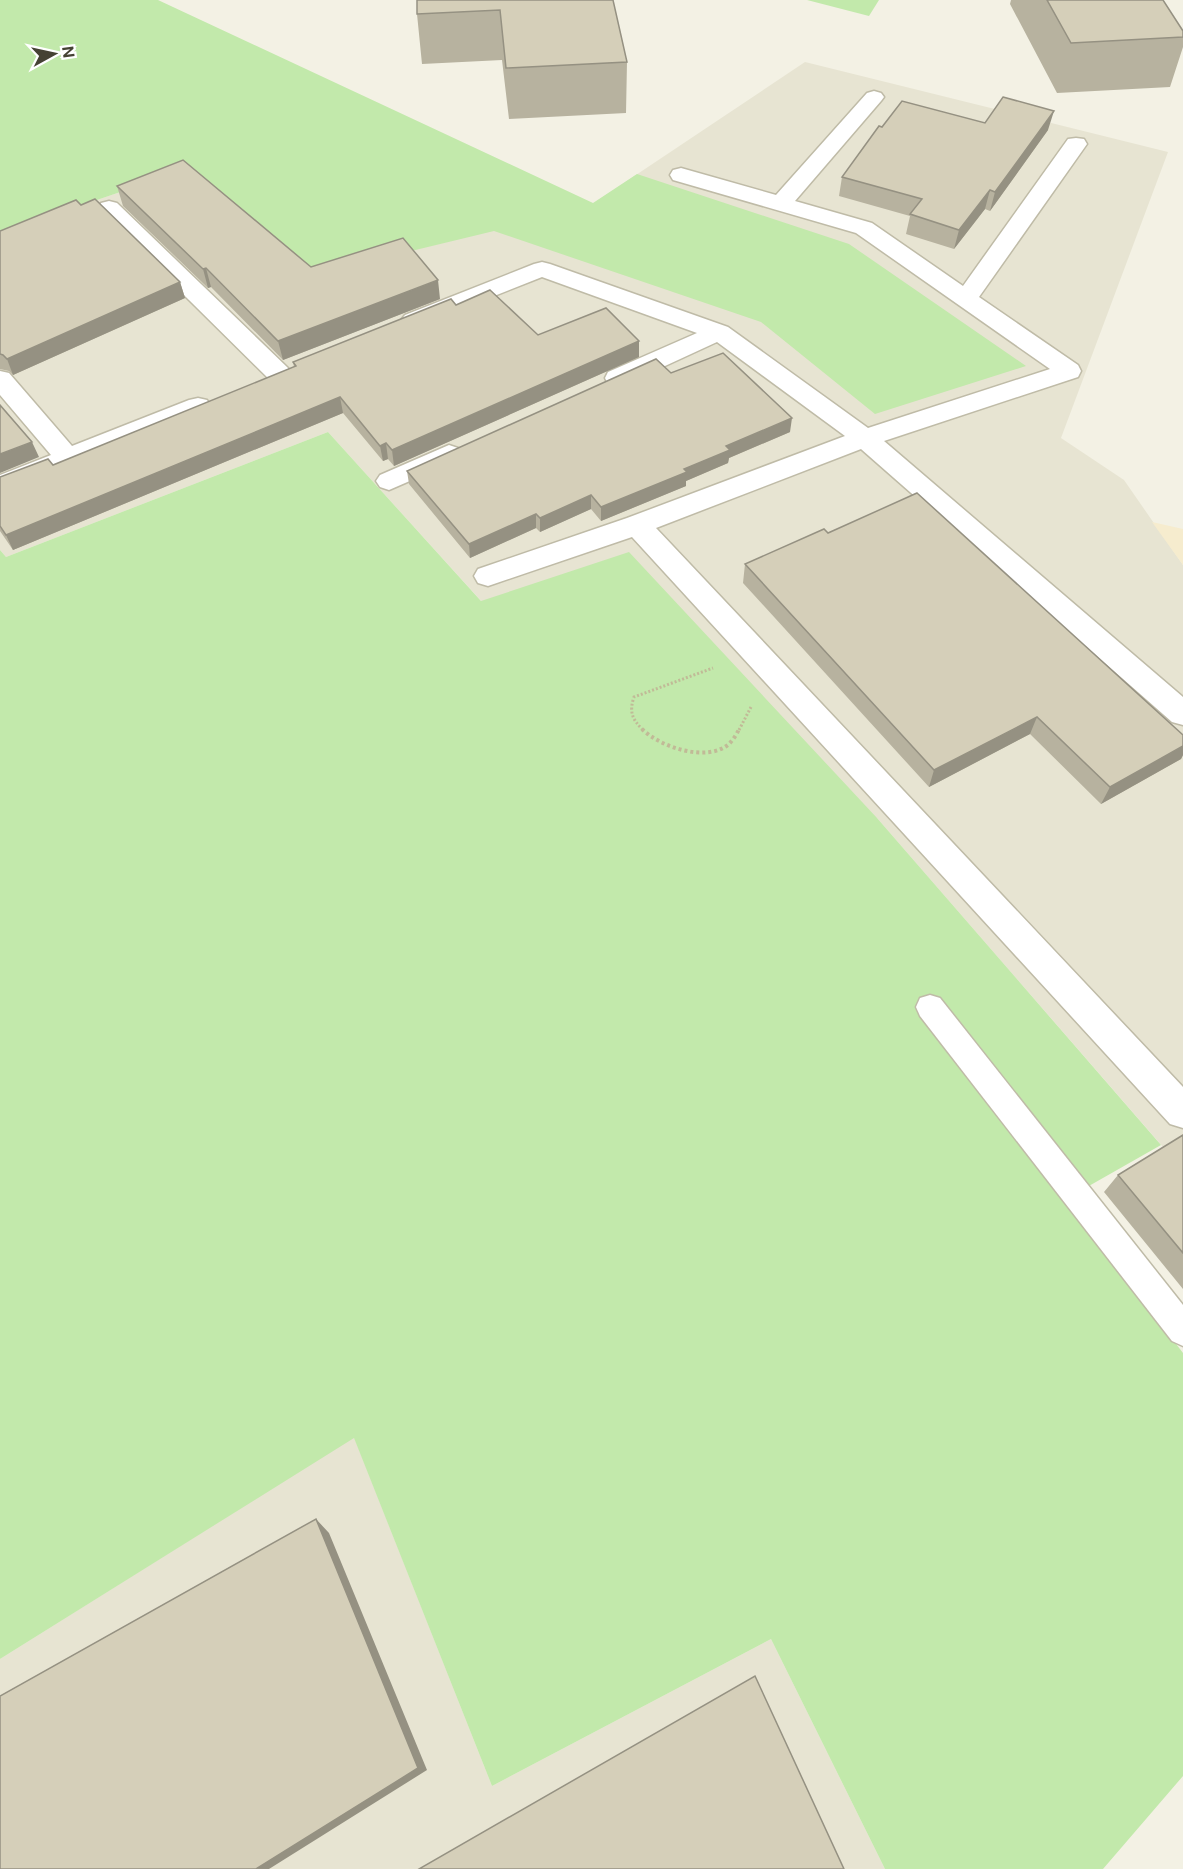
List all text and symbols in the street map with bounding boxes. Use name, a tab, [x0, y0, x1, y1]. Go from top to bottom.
north arrow	[24, 24, 84, 84]
text: N	[57, 45, 80, 59]

